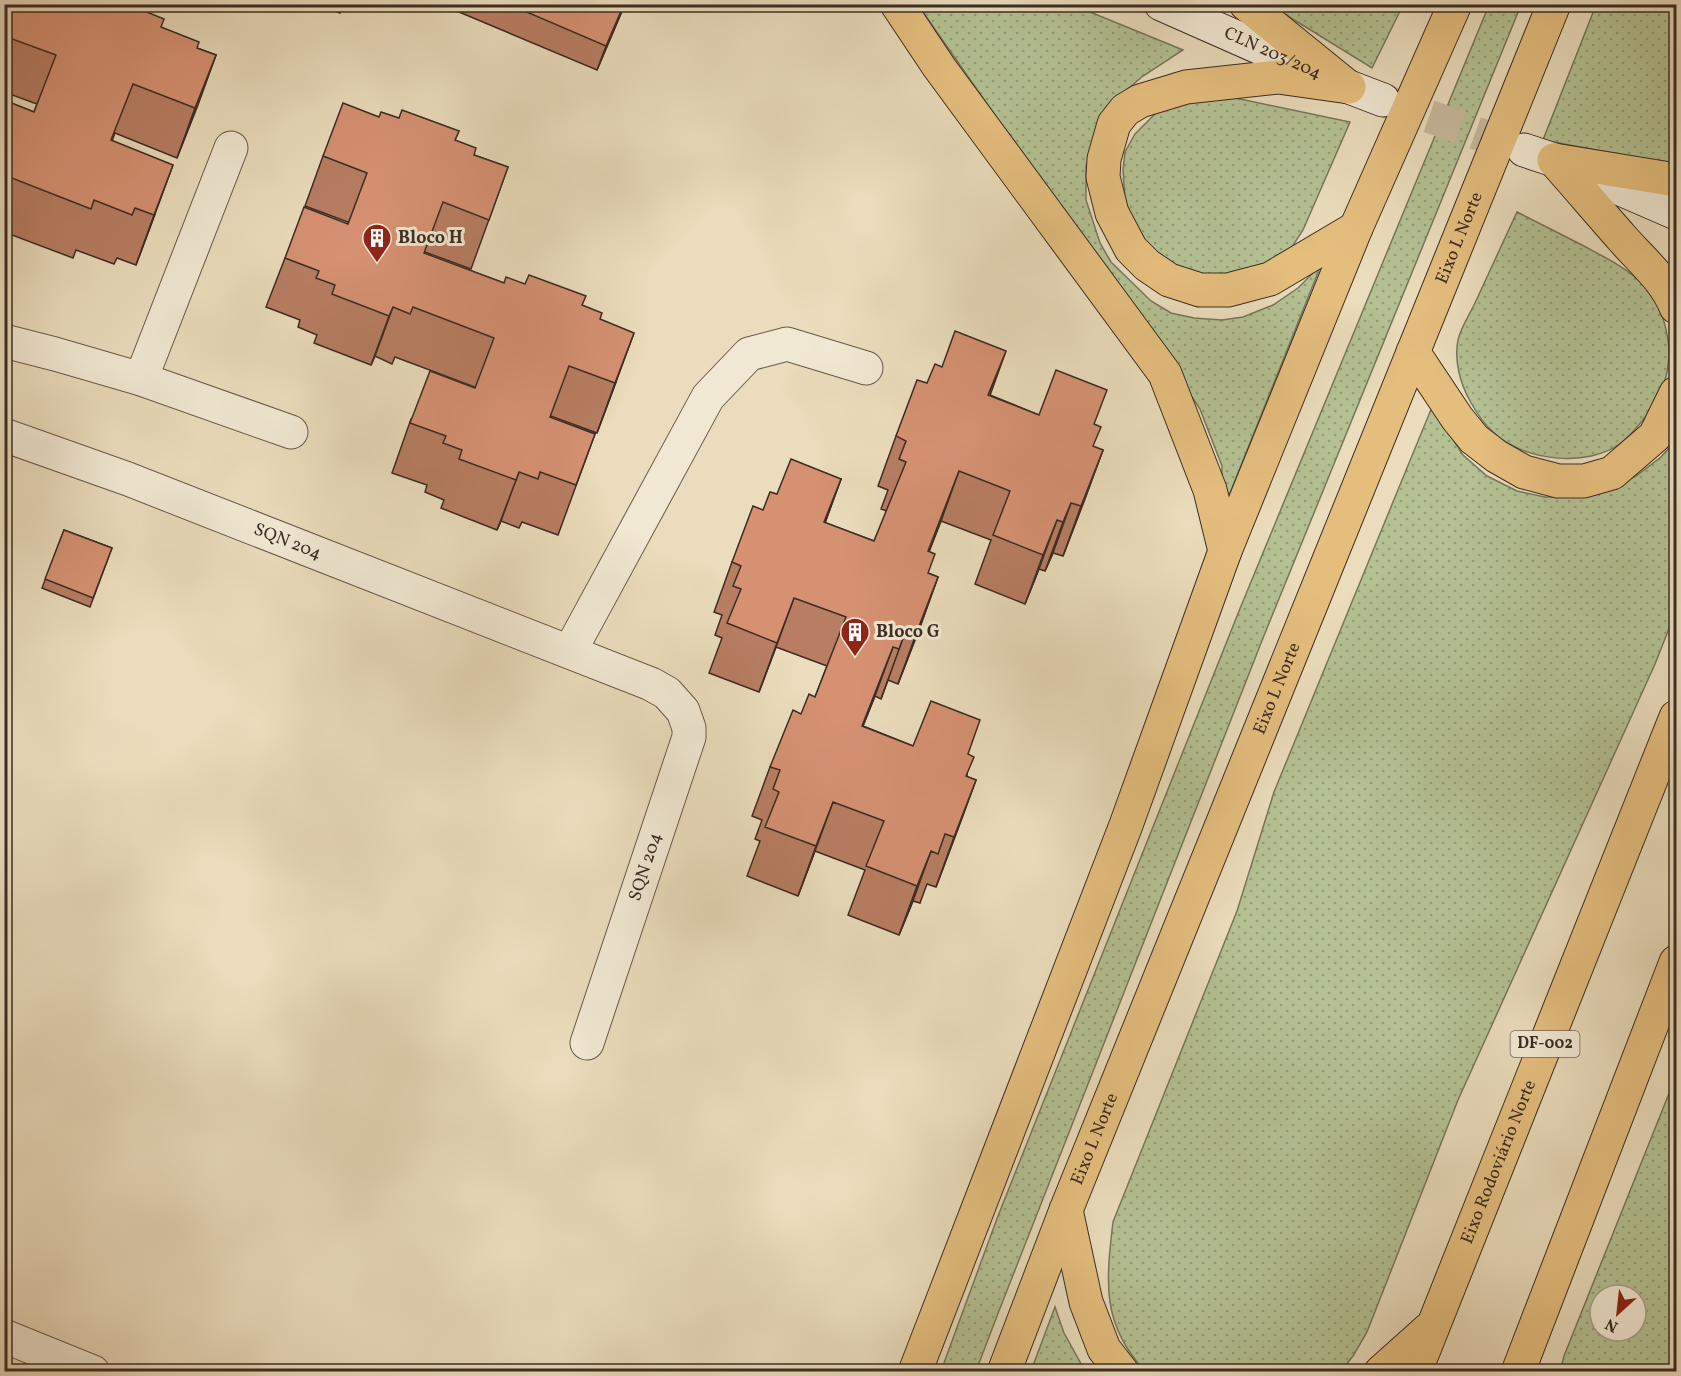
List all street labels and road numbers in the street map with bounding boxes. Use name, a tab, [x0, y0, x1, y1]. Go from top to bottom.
street label: CLN 203/204	[1220, 21, 1325, 86]
street label: Eixo L Norte	[1429, 188, 1489, 288]
street label: SQN 204	[250, 517, 325, 566]
street label: Eixo L Norte	[1247, 639, 1307, 738]
street label: SQN 204	[623, 830, 669, 904]
road number: DF-002	[1510, 1031, 1580, 1057]
street label: Eixo Rodoviário Norte	[1455, 1076, 1543, 1248]
street label: Eixo L Norte	[1065, 1089, 1125, 1189]

